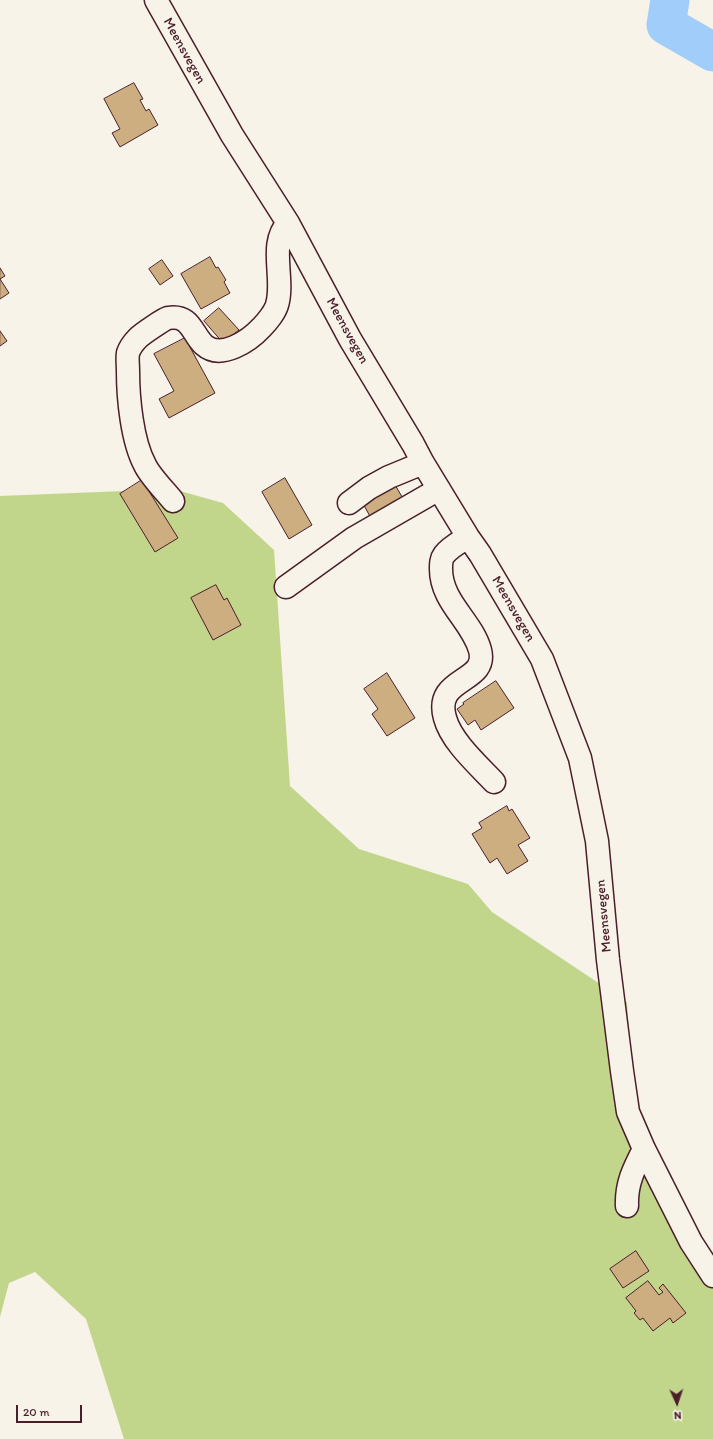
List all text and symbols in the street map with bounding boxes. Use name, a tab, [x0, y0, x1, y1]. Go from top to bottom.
street label: Meensvegen	[159, 15, 209, 87]
street label: Meensvegen	[322, 295, 372, 367]
street label: Meensvegen	[487, 573, 539, 645]
street label: Meensvegen	[592, 879, 616, 953]
north arrow	[657, 1383, 697, 1423]
scale bar	[18, 1397, 84, 1423]
text: 20 m	[23, 1405, 50, 1419]
text: N	[674, 1409, 682, 1422]

